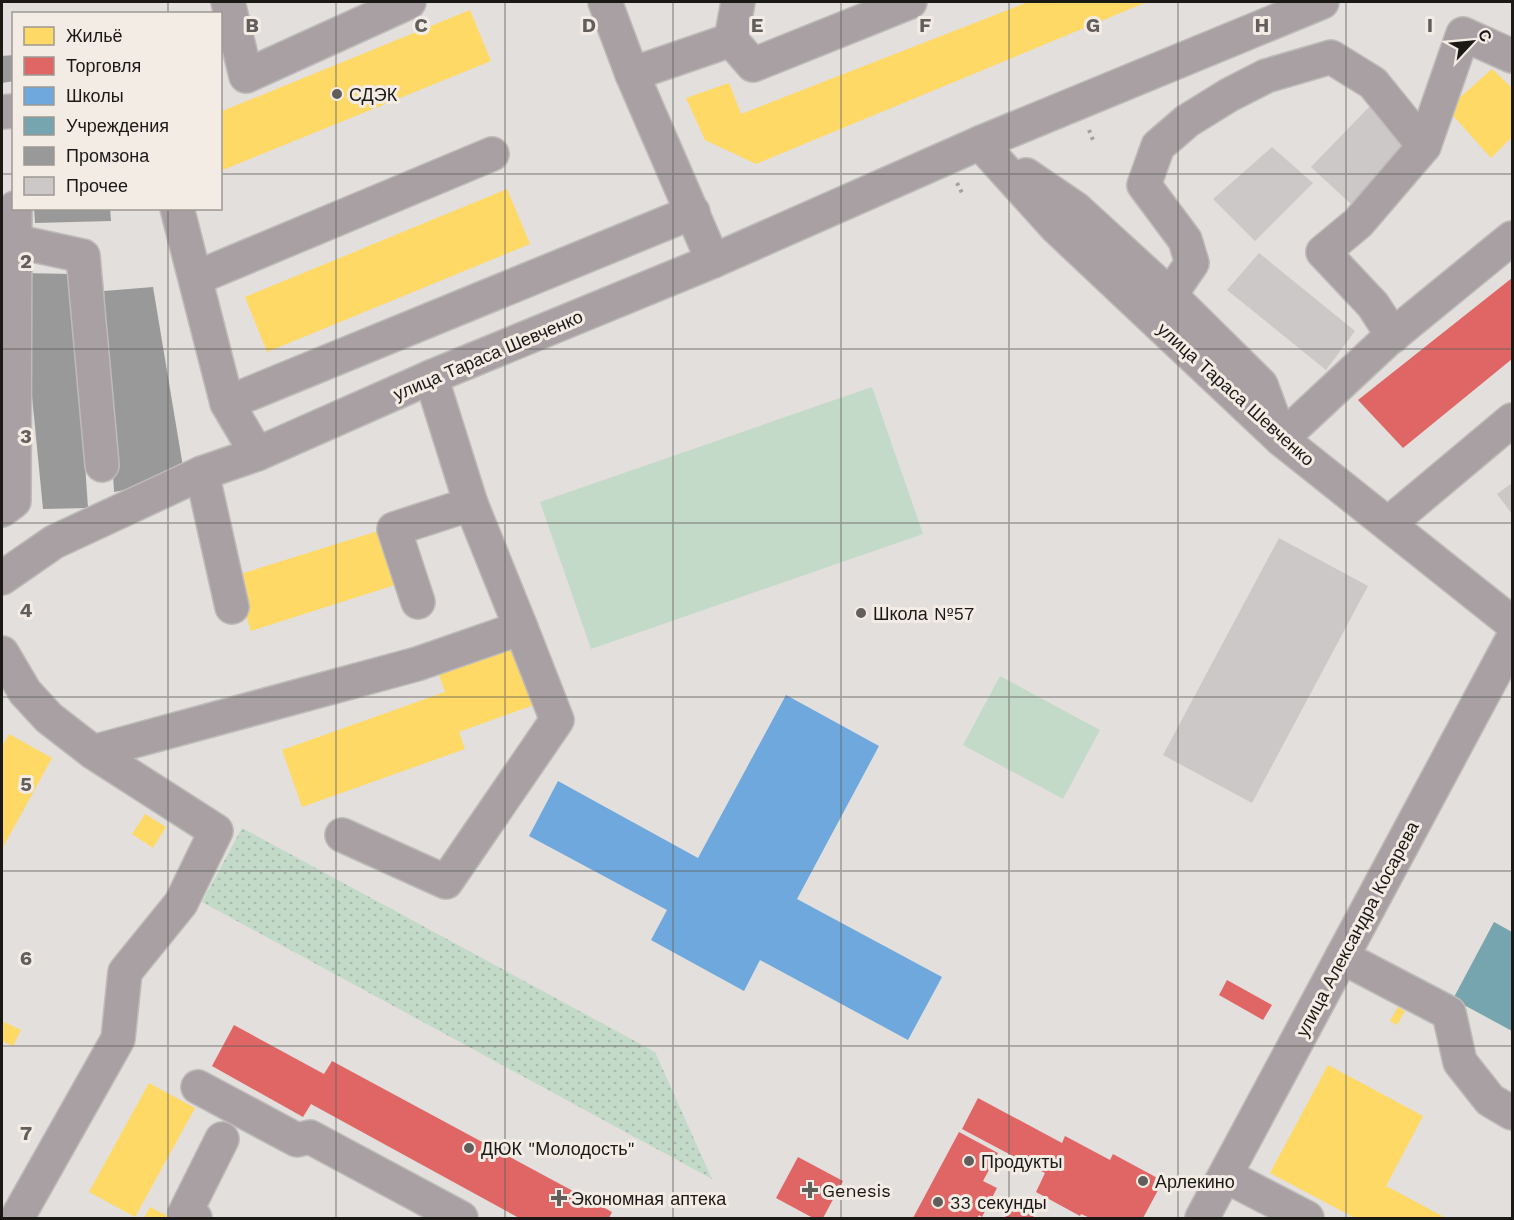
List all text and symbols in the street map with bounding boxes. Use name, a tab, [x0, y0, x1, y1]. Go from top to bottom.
legend	[12, 12, 222, 210]
north arrow	[1442, 12, 1502, 72]
text: B	[245, 13, 259, 37]
text: C	[414, 13, 428, 37]
text: D	[582, 13, 596, 37]
text: E	[751, 13, 763, 37]
text: F	[919, 13, 931, 37]
text: G	[1086, 13, 1100, 37]
text: H	[1255, 13, 1269, 37]
text: I	[1427, 13, 1433, 37]
text: Жильё	[66, 25, 123, 46]
text: С	[1474, 26, 1496, 45]
text: Торговля	[66, 55, 141, 76]
place label: СДЭК	[349, 84, 398, 105]
text: Школы	[66, 85, 124, 106]
marker: СДЭК	[330, 87, 344, 101]
text: Учреждения	[66, 115, 169, 136]
text: Промзона	[66, 145, 150, 166]
text: Прочее	[66, 175, 128, 196]
text: 2	[20, 249, 32, 273]
street label: улица Тараса Шевченко	[390, 306, 586, 404]
street label: улица Тараса Шевченко	[1153, 318, 1319, 470]
text: 3	[20, 424, 32, 448]
text: 4	[20, 598, 33, 622]
place label: Школа №57	[873, 603, 974, 624]
marker: Школа №57	[854, 606, 868, 620]
text: 5	[20, 772, 32, 796]
street label: улица Александра Косарева	[1291, 817, 1423, 1040]
text: 6	[20, 946, 32, 970]
text: 7	[20, 1121, 32, 1145]
place label: ДЮК "Молодость"	[481, 1138, 635, 1159]
marker: ДЮК "Молодость"	[462, 1141, 476, 1155]
place label: Продукты	[981, 1151, 1062, 1172]
marker: Продукты	[962, 1154, 976, 1168]
place label: Арлекино	[1155, 1171, 1235, 1192]
marker: Арлекино	[1136, 1174, 1150, 1188]
place label: Genesis	[822, 1180, 891, 1201]
marker: Genesis	[803, 1183, 817, 1197]
place label: Экономная аптека	[571, 1188, 727, 1209]
marker: Экономная аптека	[552, 1191, 566, 1205]
place label: 33 секунды	[950, 1192, 1047, 1213]
marker: 33 секунды	[931, 1195, 945, 1209]

